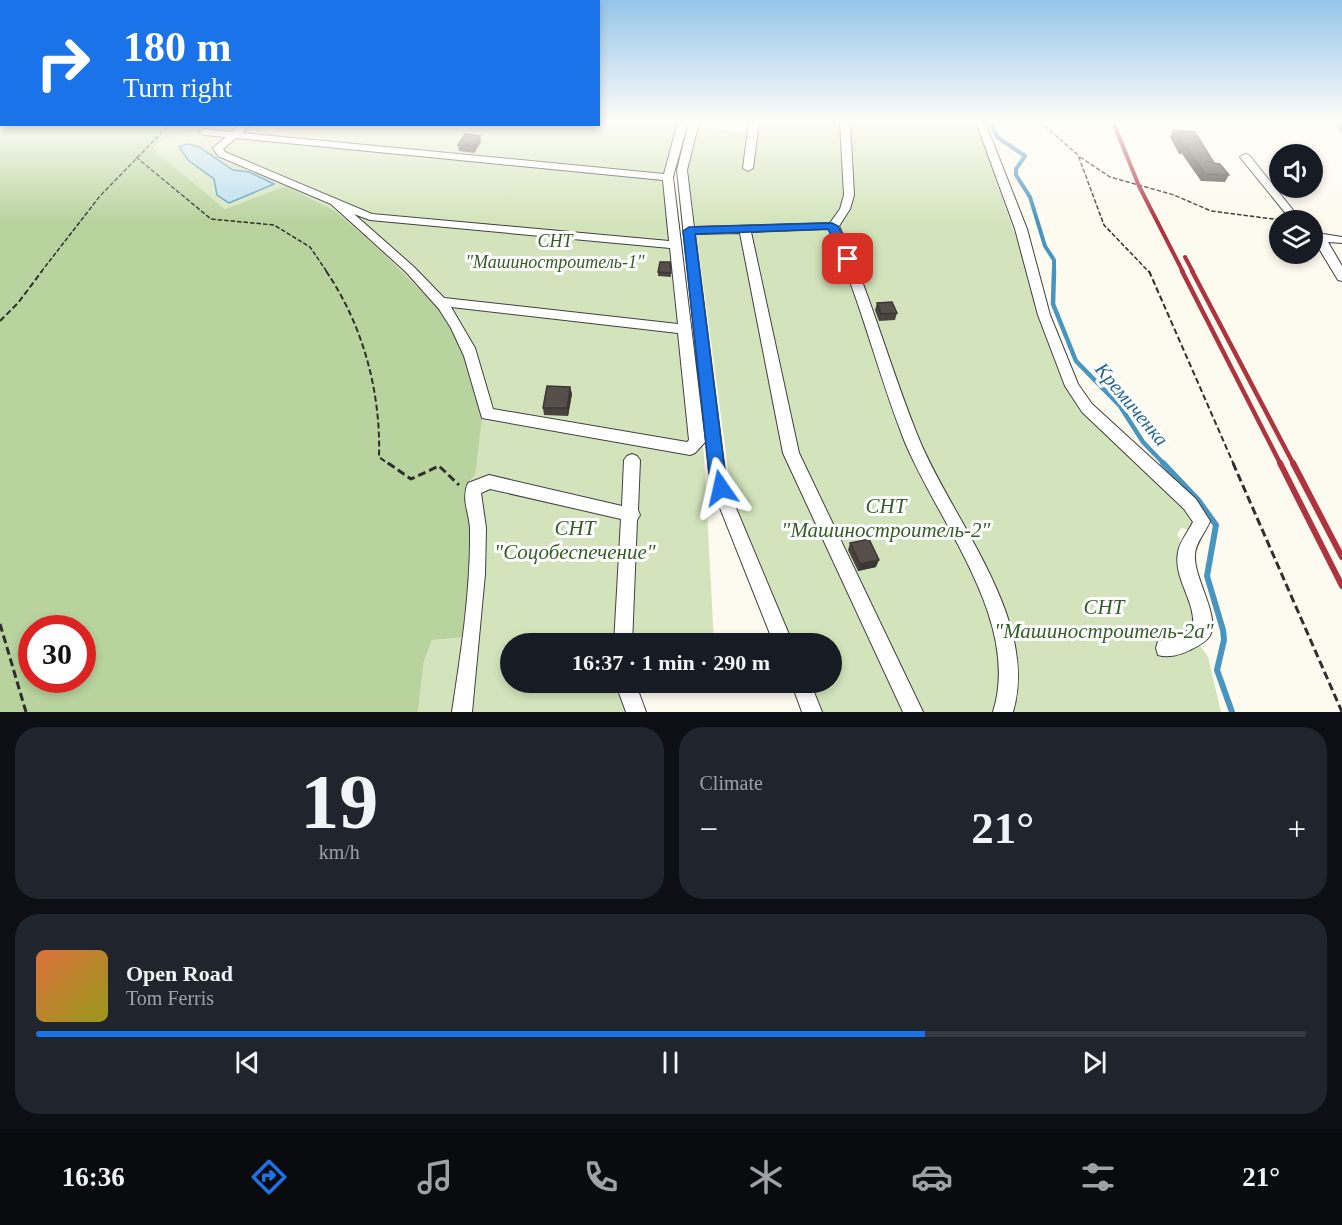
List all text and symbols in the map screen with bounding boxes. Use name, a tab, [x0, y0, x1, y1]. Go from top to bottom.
icon: right	[24, 24, 102, 102]
text: 180 m	[123, 24, 232, 70]
text: Turn right	[123, 73, 232, 103]
map controls	[1269, 144, 1323, 264]
button: sound	[1269, 144, 1323, 198]
button: layers	[1269, 210, 1323, 264]
park label: СНТ "Машиностроитель-1"	[466, 231, 645, 272]
pin	[822, 233, 873, 284]
icon: arrive	[831, 242, 864, 275]
water label: Кремиченка	[1090, 357, 1173, 451]
position arrow	[689, 456, 753, 520]
park label: СНТ "Машиностроитель-2"	[782, 494, 991, 542]
park label: СНТ "Соцобеспечение"	[494, 516, 656, 564]
park label: СНТ "Машиностроитель-2а"	[994, 595, 1214, 643]
speed limit sign: 30	[18, 615, 96, 693]
text: 16:37 · 1 min · 290 m	[572, 650, 770, 675]
text: 19	[300, 758, 378, 845]
text: Climate	[700, 772, 763, 794]
text: 21°	[971, 803, 1034, 853]
text: −	[700, 811, 718, 847]
text: +	[1287, 811, 1306, 847]
text: km/h	[319, 841, 360, 863]
text: Open Road	[126, 961, 233, 986]
text: Tom Ferris	[126, 987, 214, 1009]
icon: previous	[231, 1046, 264, 1079]
icon: pause	[654, 1046, 687, 1079]
icon: next	[1078, 1046, 1111, 1079]
icon: directions	[248, 1156, 290, 1198]
icon: music	[414, 1156, 456, 1198]
icon: phone	[580, 1156, 622, 1198]
icon: climate	[745, 1156, 787, 1198]
icon: car	[911, 1156, 953, 1198]
icon: filters	[1077, 1156, 1119, 1198]
text: 16:36	[62, 1162, 125, 1192]
text: 21°	[1242, 1162, 1280, 1192]

